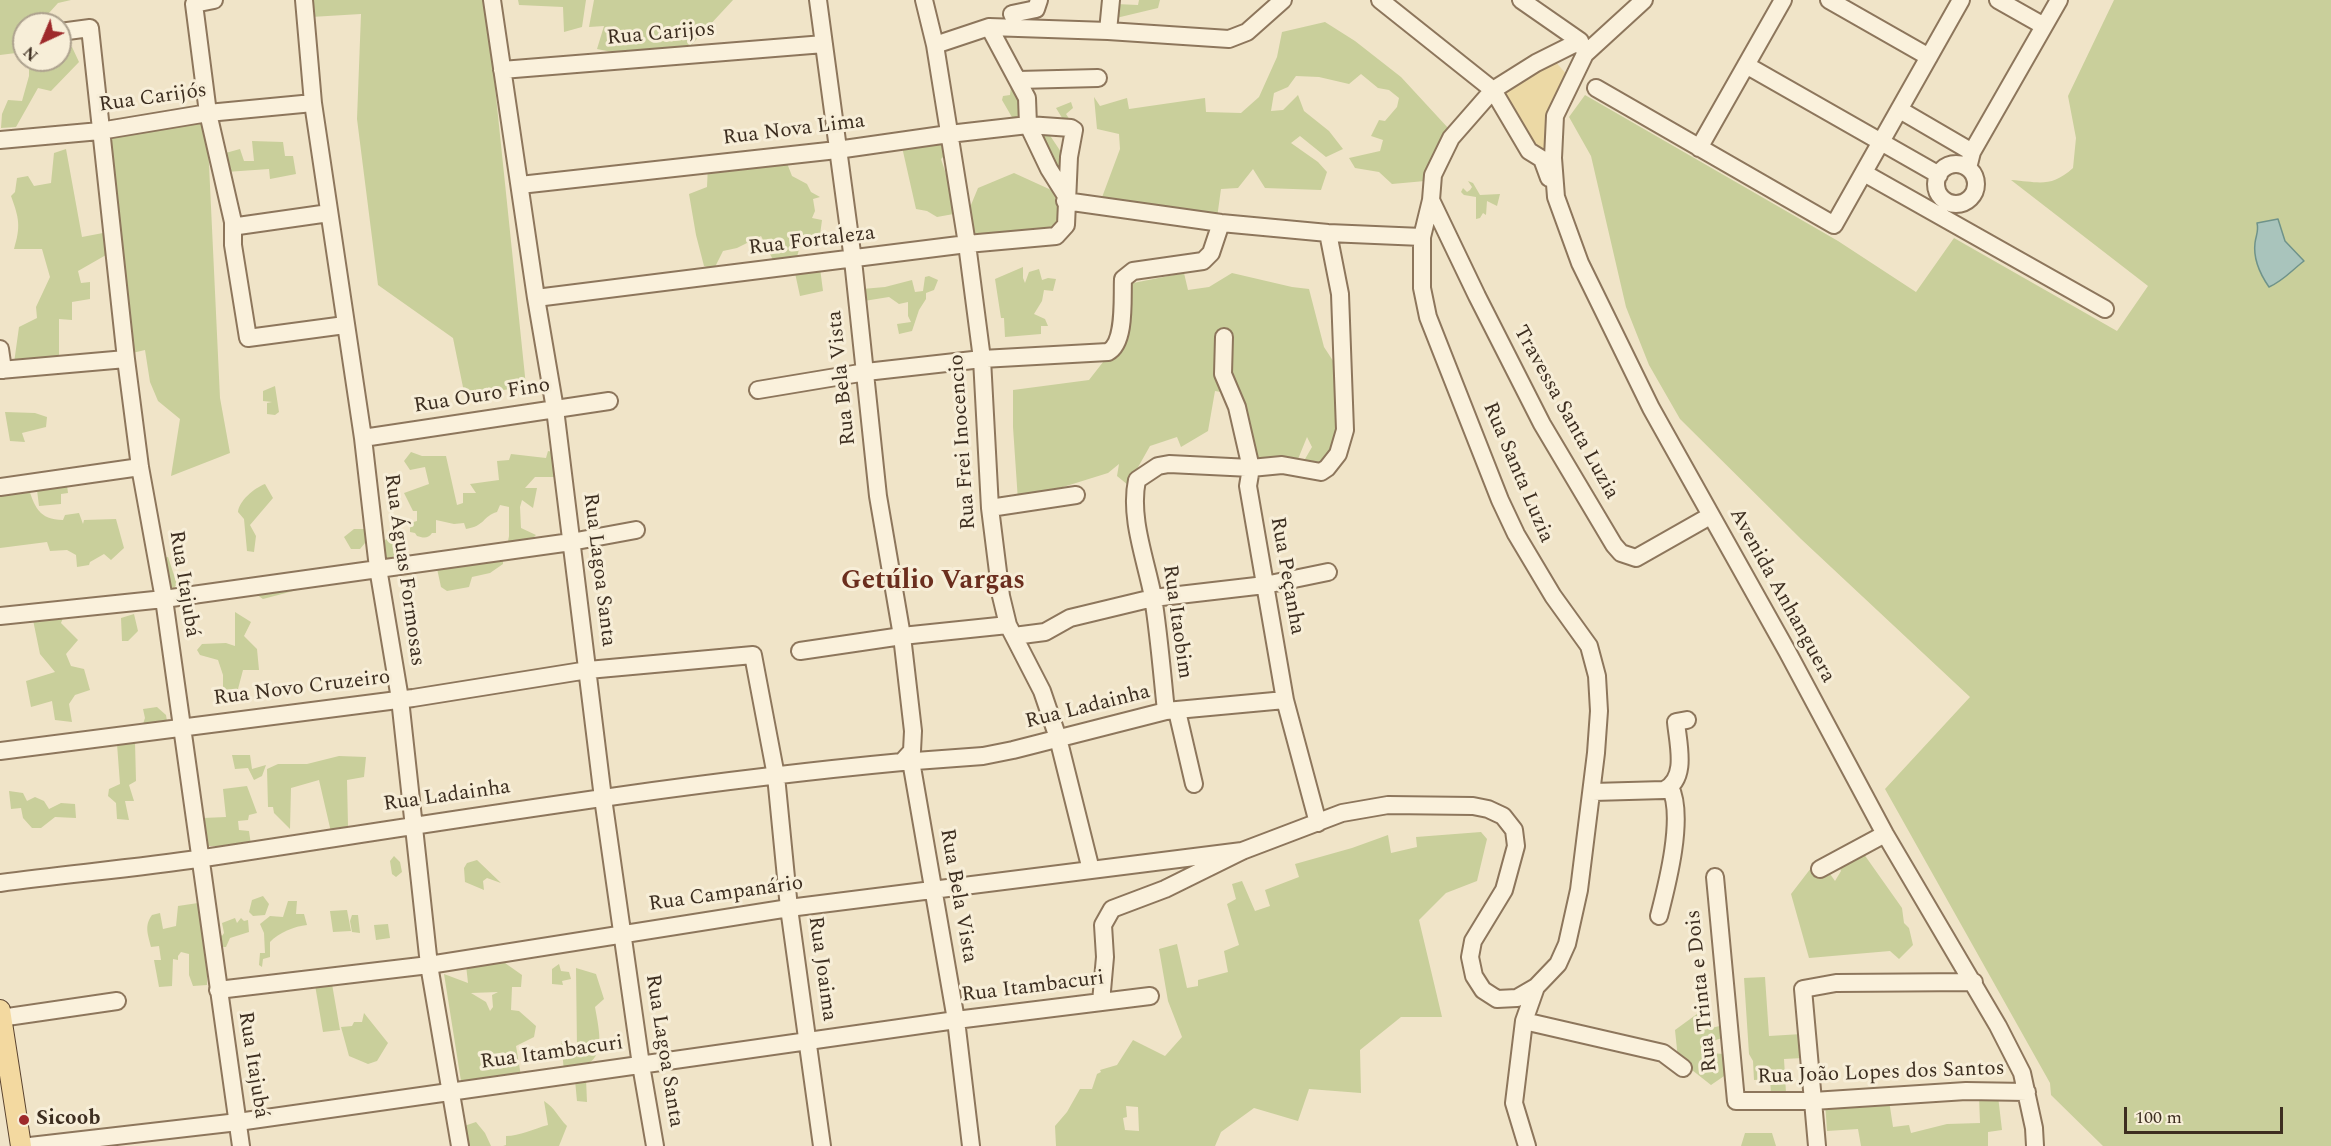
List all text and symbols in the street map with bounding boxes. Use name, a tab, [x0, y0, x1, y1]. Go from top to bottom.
north arrow	[12, 12, 72, 72]
street label: Rua Carijos	[606, 18, 716, 52]
text: N	[18, 40, 44, 67]
street label: Rua Carijós	[97, 79, 209, 119]
street label: Rua Nova Lima	[722, 110, 866, 152]
street label: Rua Fortaleza	[747, 222, 877, 262]
street label: Rua Bela Vista	[823, 309, 863, 447]
street label: Travessa Santa Luzia	[1507, 322, 1623, 504]
street label: Rua Frei Inocencio	[945, 353, 983, 531]
street label: Rua Ouro Fino	[412, 374, 552, 420]
street label: Rua Santa Luzia	[1476, 399, 1558, 547]
street label: Rua Águas Formosas	[377, 472, 429, 668]
street label: Rua Lagoa Santa	[576, 492, 620, 648]
street label: Avenida Anhanguera	[1723, 504, 1839, 688]
street label: Rua Peçanha	[1263, 515, 1309, 637]
street label: Rua Itajubá	[162, 529, 204, 639]
street label: Rua Itaobim	[1156, 563, 1196, 681]
district label: Getúlio Vargas	[841, 567, 1025, 599]
street label: Rua Novo Cruzeiro	[212, 666, 392, 712]
street label: Rua Ladainha	[1023, 680, 1153, 736]
street label: Rua Ladainha	[382, 776, 512, 818]
street label: Rua Bela Vista	[933, 827, 981, 965]
street label: Rua Campanário	[647, 872, 805, 918]
street label: Rua Trinta e Dois	[1682, 908, 1724, 1074]
street label: Rua Joaima	[801, 915, 841, 1023]
street label: Rua Itambacuri	[960, 967, 1106, 1009]
street label: Rua Lagoa Santa	[638, 973, 688, 1129]
street label: Rua Itajubá	[231, 1010, 273, 1120]
street label: Rua Itambacuri	[479, 1032, 625, 1076]
street label: Rua João Lopes dos Santos	[1757, 1057, 2005, 1091]
scale bar	[2127, 1095, 2286, 1133]
text: 100 m	[2135, 1104, 2182, 1131]
place label: Sicoob	[36, 1107, 100, 1133]
marker: Sicoob	[17, 1113, 31, 1127]

